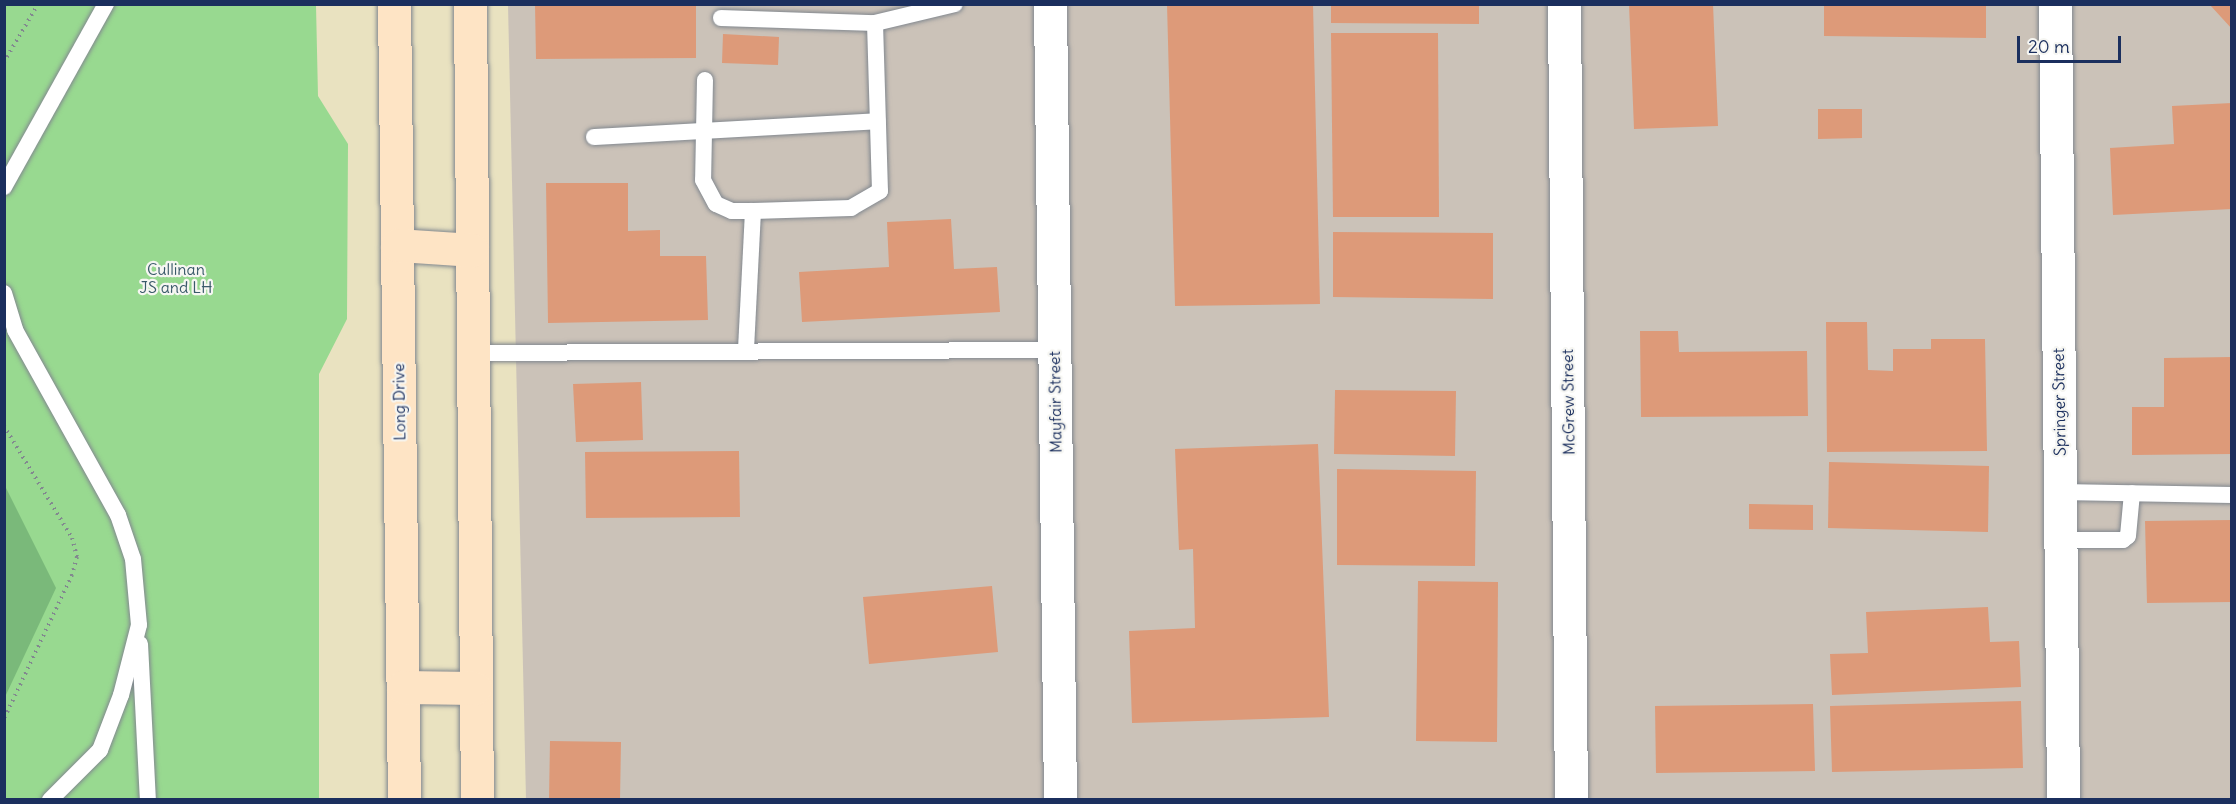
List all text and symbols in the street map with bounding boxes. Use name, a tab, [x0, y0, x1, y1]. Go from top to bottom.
scale bar	[2020, 24, 2124, 62]
text: 20 m	[2028, 35, 2070, 58]
park label: Cullinan JS and LH	[140, 259, 212, 297]
street label: Springer Street	[2048, 348, 2070, 456]
street label: McGrew Street	[1557, 349, 1579, 455]
street label: Mayfair Street	[1045, 351, 1065, 453]
street label: Long Drive	[389, 363, 409, 441]

